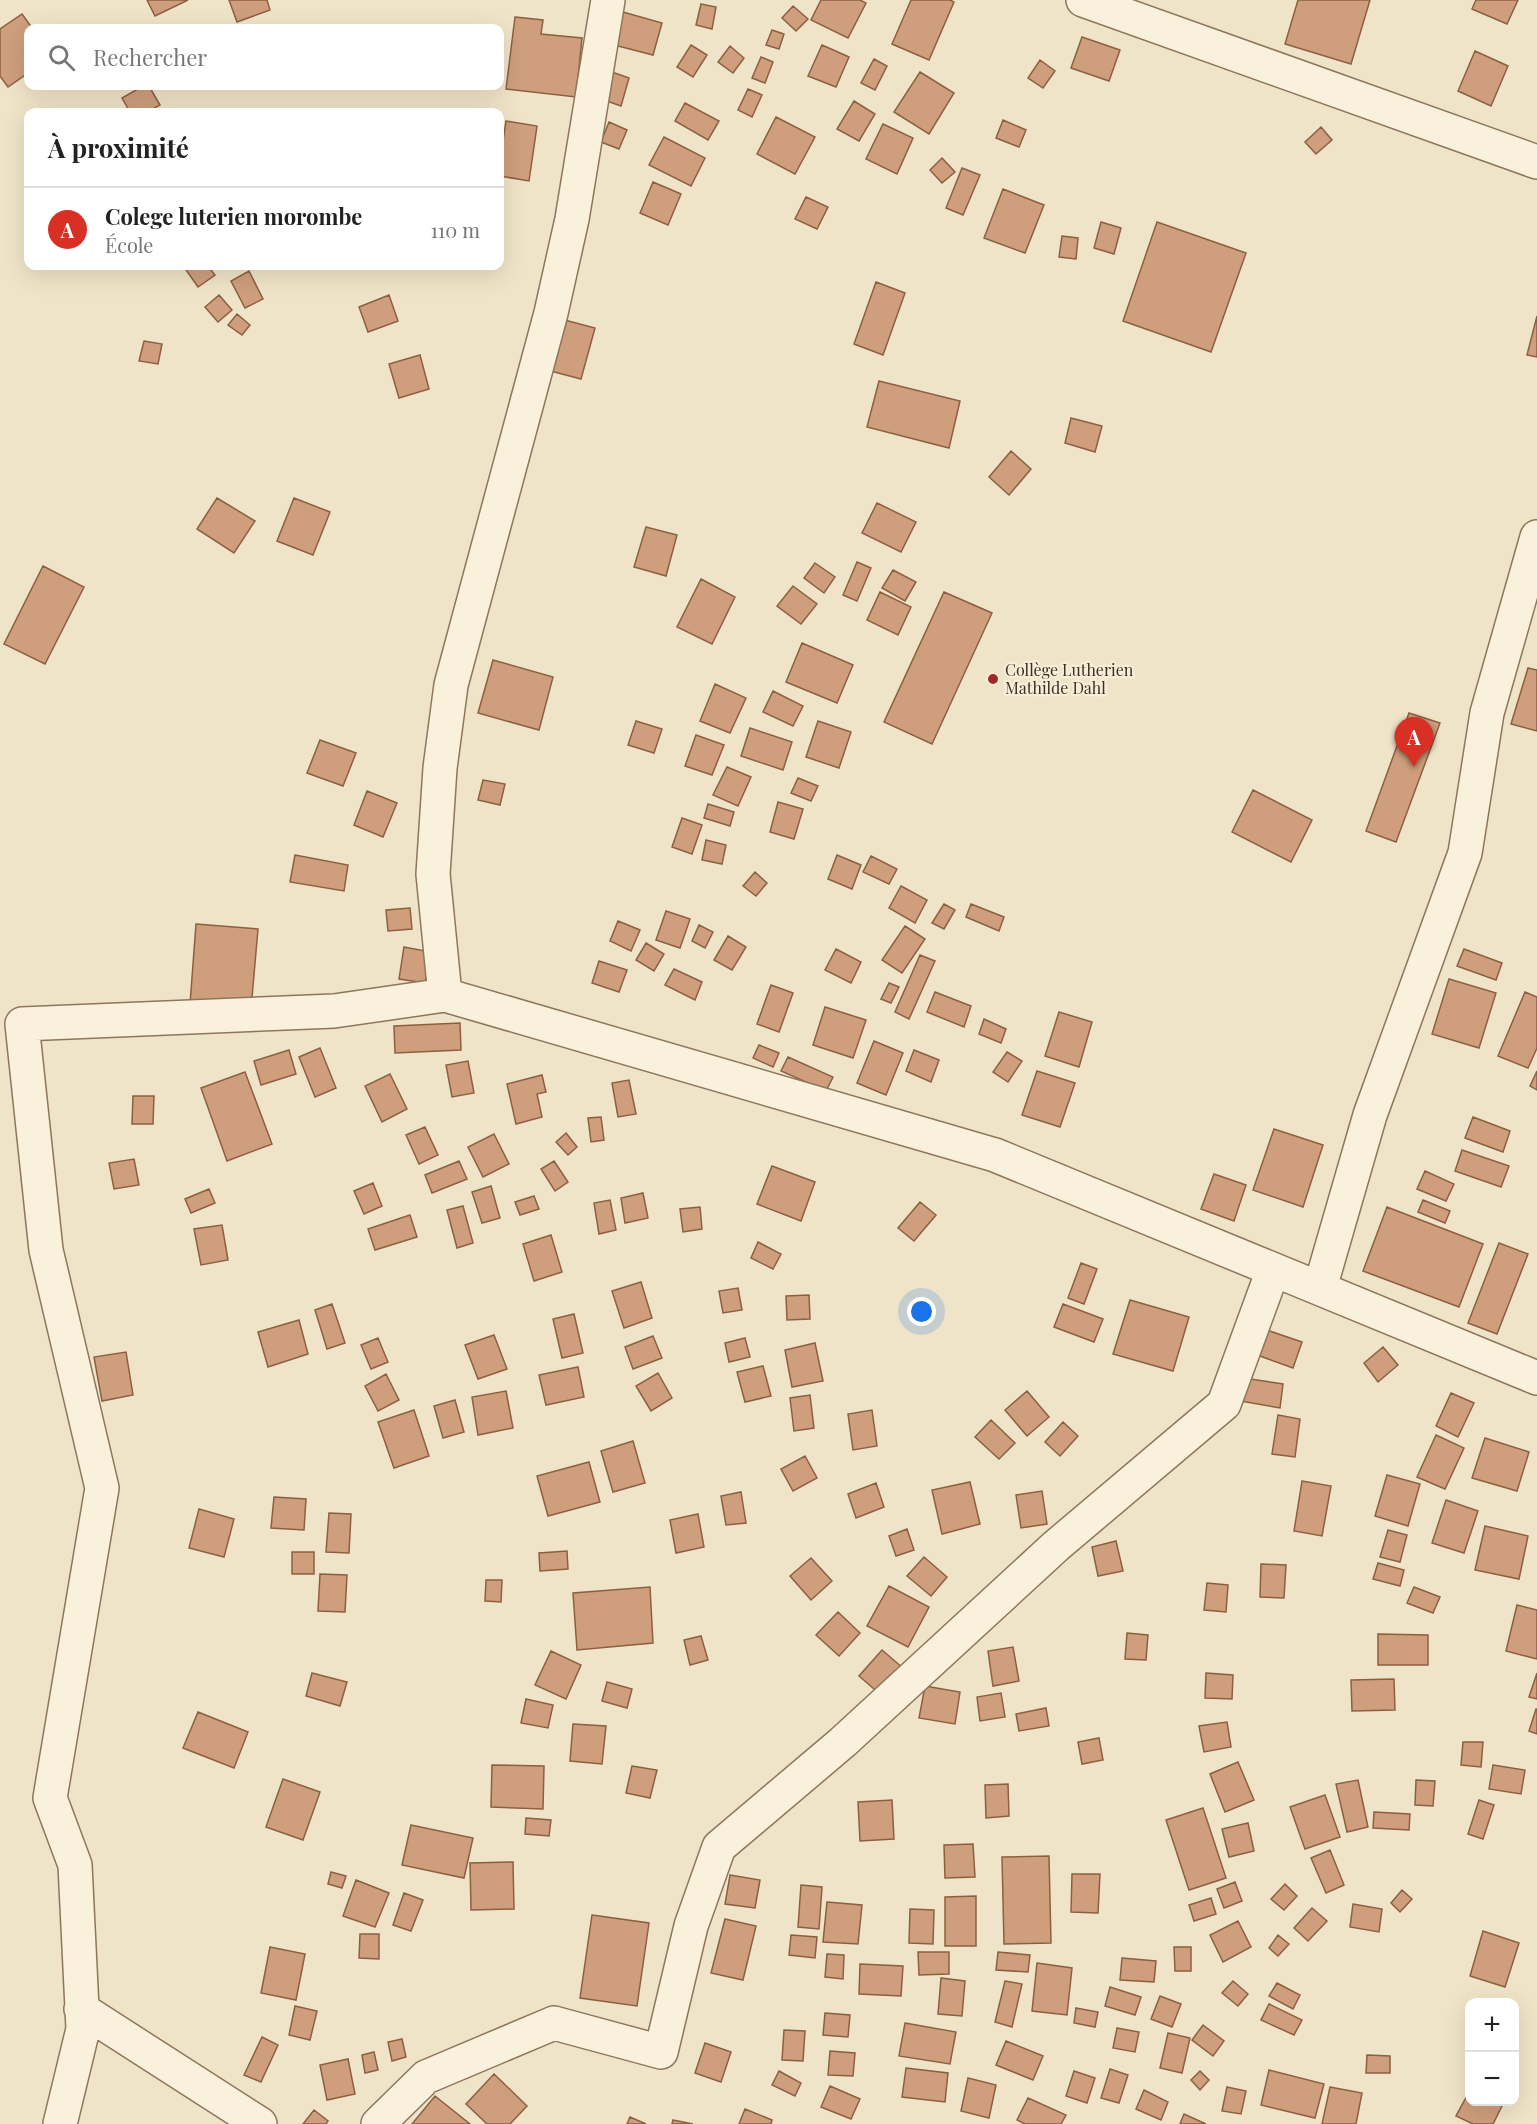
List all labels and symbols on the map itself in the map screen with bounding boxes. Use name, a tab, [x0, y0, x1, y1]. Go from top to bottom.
place label: Collège Lutherien Mathilde Dahl	[1005, 659, 1134, 698]
marker: Collège Lutherien Mathilde Dahl	[986, 672, 1000, 686]
pin: A	[1394, 718, 1434, 767]
your location	[907, 1297, 936, 1326]

